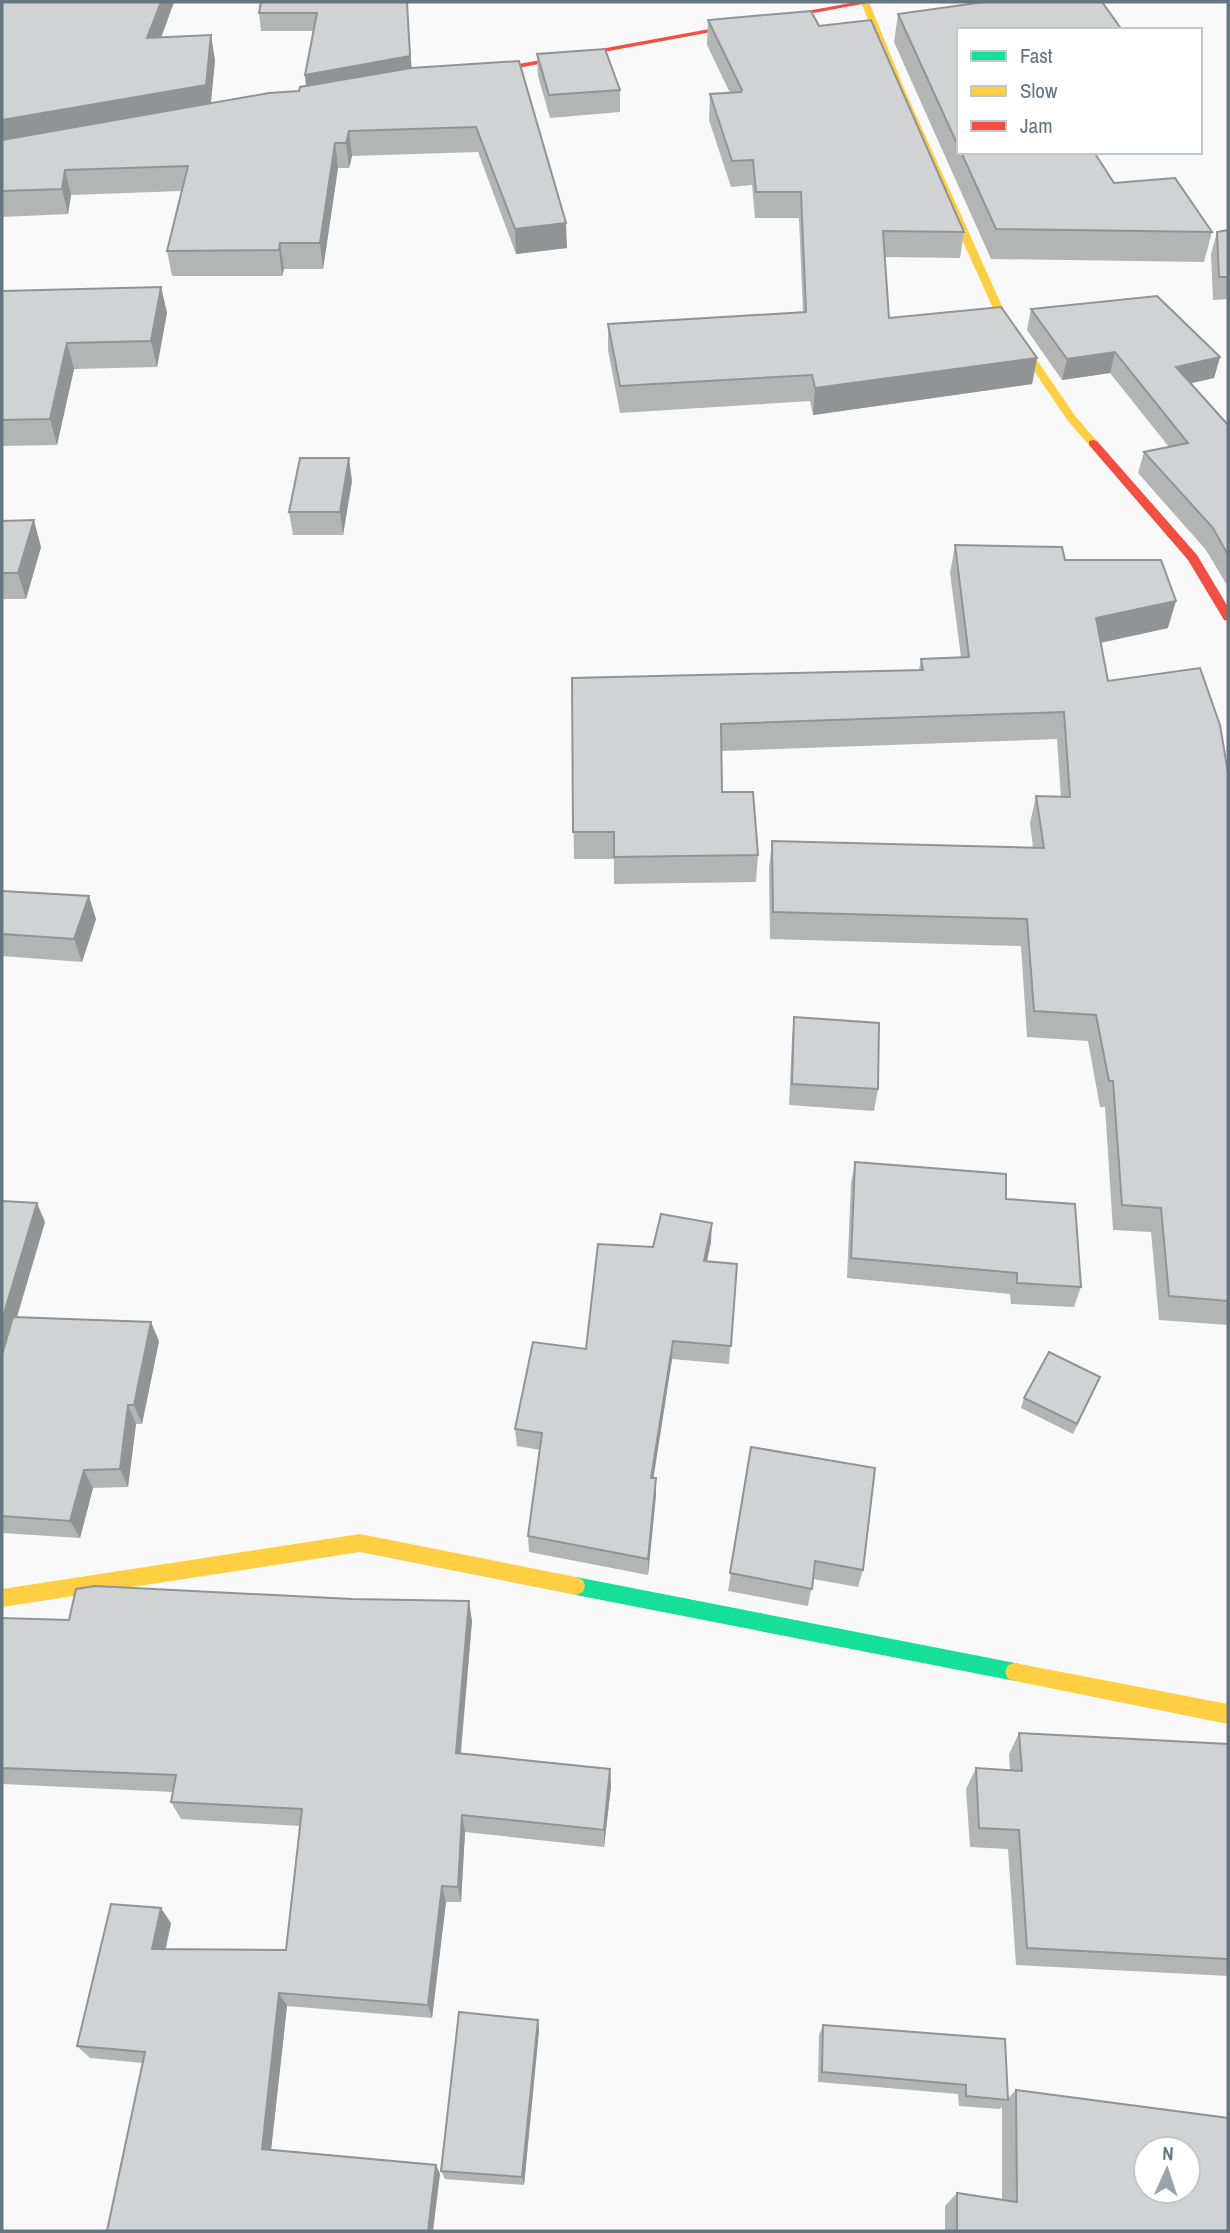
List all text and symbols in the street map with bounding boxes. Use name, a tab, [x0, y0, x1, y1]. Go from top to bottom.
legend	[957, 28, 1202, 154]
text: Fast	[1020, 41, 1053, 70]
text: Slow	[1020, 76, 1058, 105]
text: Jam	[1020, 111, 1053, 140]
north arrow	[1132, 2135, 1202, 2205]
text: N	[1162, 2140, 1174, 2166]

